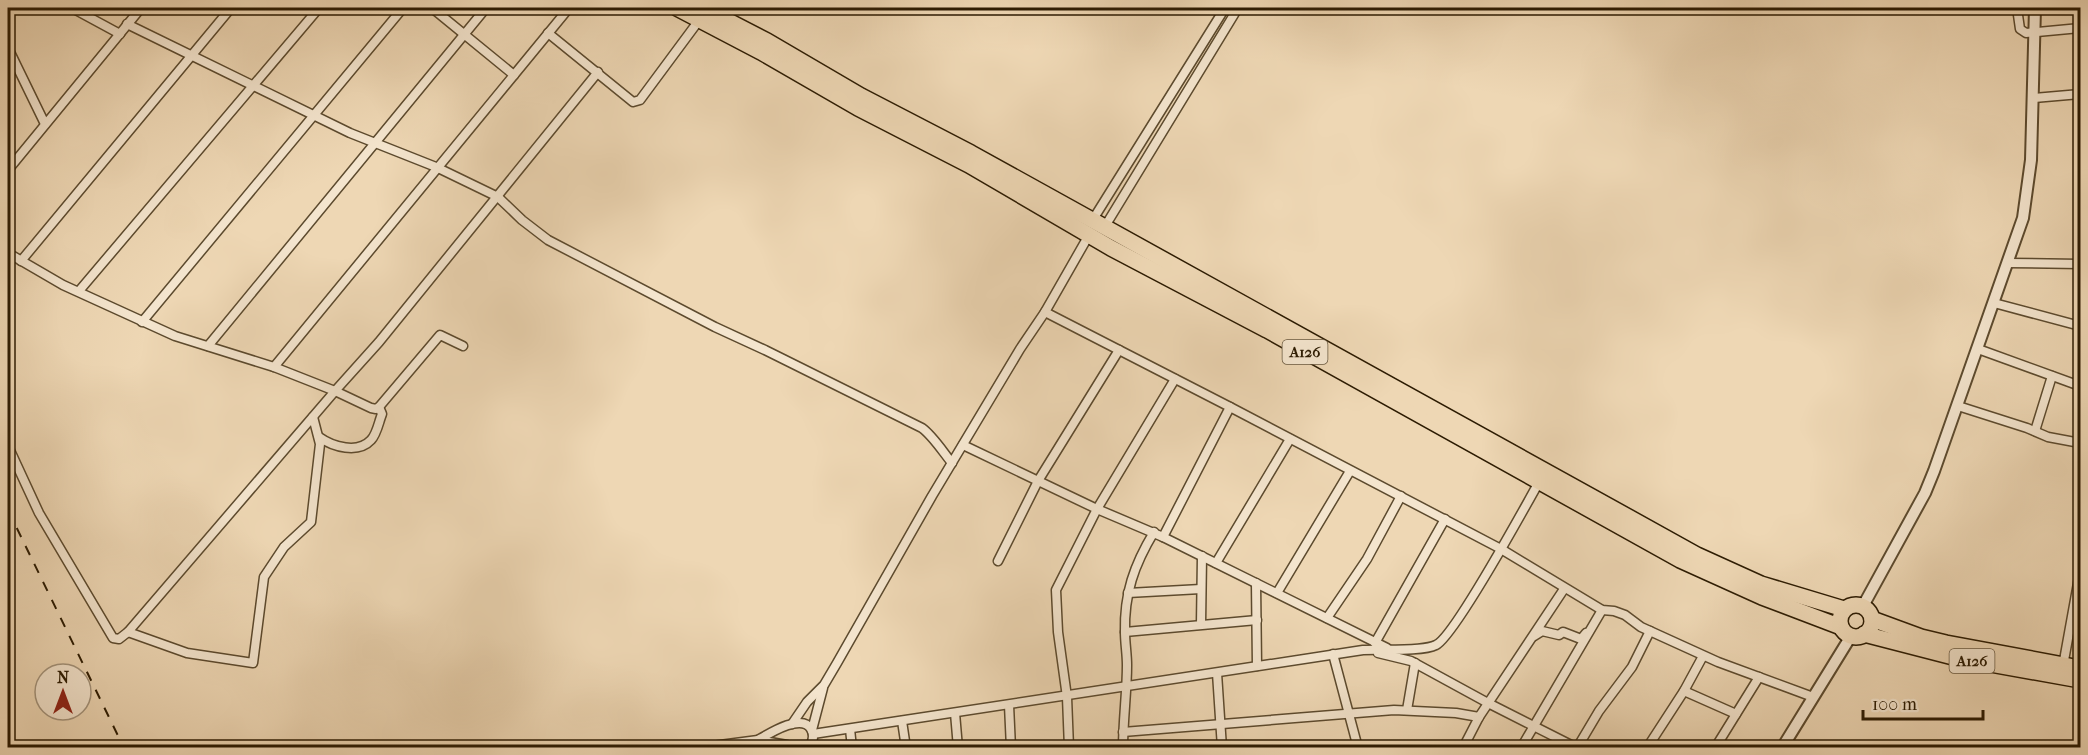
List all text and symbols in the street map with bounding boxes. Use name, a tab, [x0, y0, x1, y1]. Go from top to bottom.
road number: A126	[1282, 340, 1328, 364]
road number: A126	[1950, 649, 1994, 673]
north arrow	[33, 662, 93, 722]
text: N	[57, 668, 70, 687]
scale bar	[1863, 683, 1983, 721]
text: 100 m	[1872, 694, 1917, 715]

